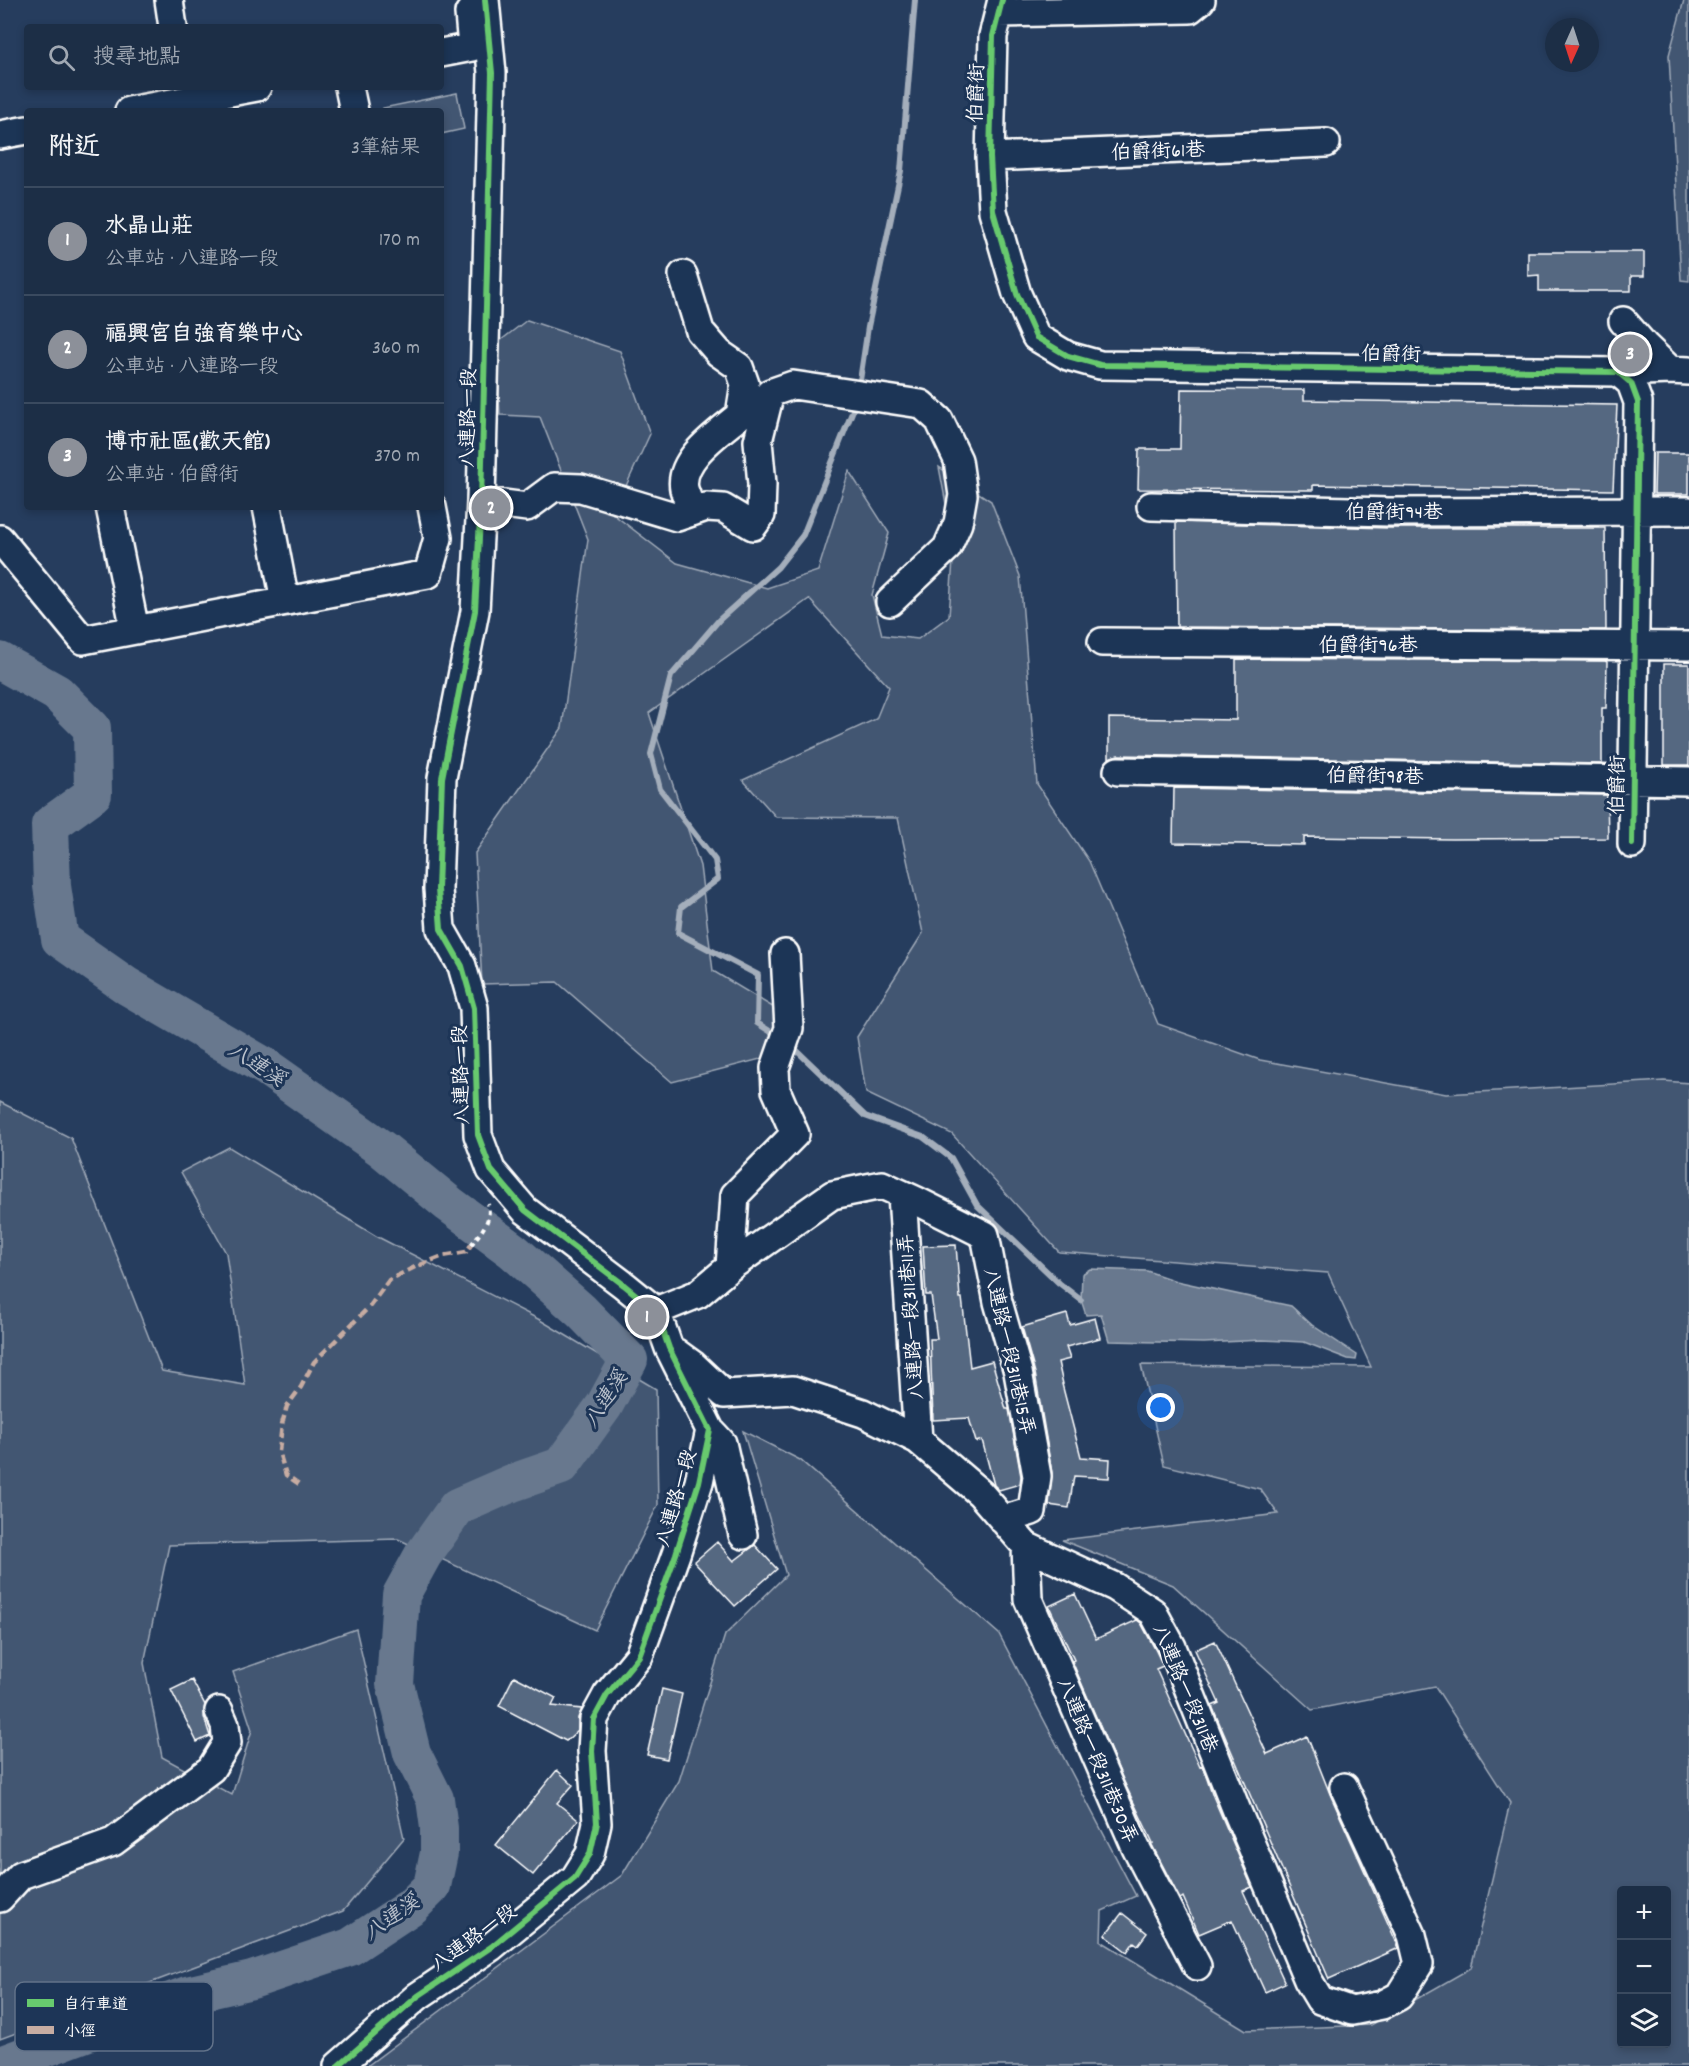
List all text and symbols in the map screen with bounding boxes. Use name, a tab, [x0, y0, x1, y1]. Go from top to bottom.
north arrow	[1545, 18, 1599, 72]
search box	[24, 24, 444, 90]
icon: search	[45, 41, 78, 74]
text: 搜尋地點	[93, 43, 181, 74]
street label: 伯爵街	[963, 63, 993, 124]
text: 附近	[48, 130, 100, 167]
text: 3筆結果	[351, 135, 420, 163]
street label: 伯爵街61巷	[1111, 137, 1207, 169]
text: 水晶山莊	[105, 212, 193, 243]
text: 1	[65, 227, 70, 255]
text: 170 m	[379, 227, 420, 255]
text: 公車站 · 八連路一段	[105, 246, 279, 274]
text: 福興宮自強育樂中心	[105, 320, 303, 351]
pin: 3	[1610, 332, 1650, 376]
text: 2	[63, 335, 72, 363]
text: 360 m	[372, 335, 420, 363]
street label: 伯爵街	[1361, 341, 1421, 371]
text: 公車站 · 八連路一段	[105, 354, 279, 382]
street label: 八連路一段	[455, 368, 485, 468]
text: 博市社區(歡天館)	[105, 428, 270, 459]
text: 3	[63, 443, 72, 471]
text: 370 m	[374, 443, 420, 471]
text: 公車站 · 伯爵街	[105, 462, 239, 490]
pin: 2	[472, 486, 510, 530]
street label: 伯爵街94巷	[1345, 500, 1444, 528]
street label: 伯爵街96巷	[1319, 633, 1418, 661]
street label: 伯爵街	[1604, 755, 1634, 815]
street label: 伯爵街98巷	[1326, 763, 1425, 793]
street label: 八連路一段	[447, 1024, 479, 1125]
water label: 八連溪	[221, 1037, 291, 1096]
street label: 八連路一段311巷11弄	[893, 1233, 933, 1401]
street label: 八連路一段311巷15弄	[974, 1265, 1040, 1438]
pin: 1	[628, 1294, 666, 1340]
water label: 八連溪	[578, 1365, 637, 1435]
your location	[1146, 1393, 1175, 1422]
street label: 八連路一段	[651, 1447, 705, 1551]
street label: 八連路一段311巷	[1143, 1620, 1223, 1759]
street label: 八連路一段311巷30弄	[1048, 1674, 1143, 1848]
map controls	[1617, 1886, 1671, 2048]
button: +	[1617, 1886, 1671, 1940]
water label: 八連溪	[358, 1888, 428, 1950]
street label: 八連路一段	[426, 1899, 523, 1980]
button: −	[1617, 1940, 1671, 1994]
legend	[15, 1982, 213, 2051]
text: 自行車道	[64, 1994, 128, 2017]
button: layers	[1617, 1994, 1671, 2048]
text: 小徑	[64, 2021, 96, 2044]

